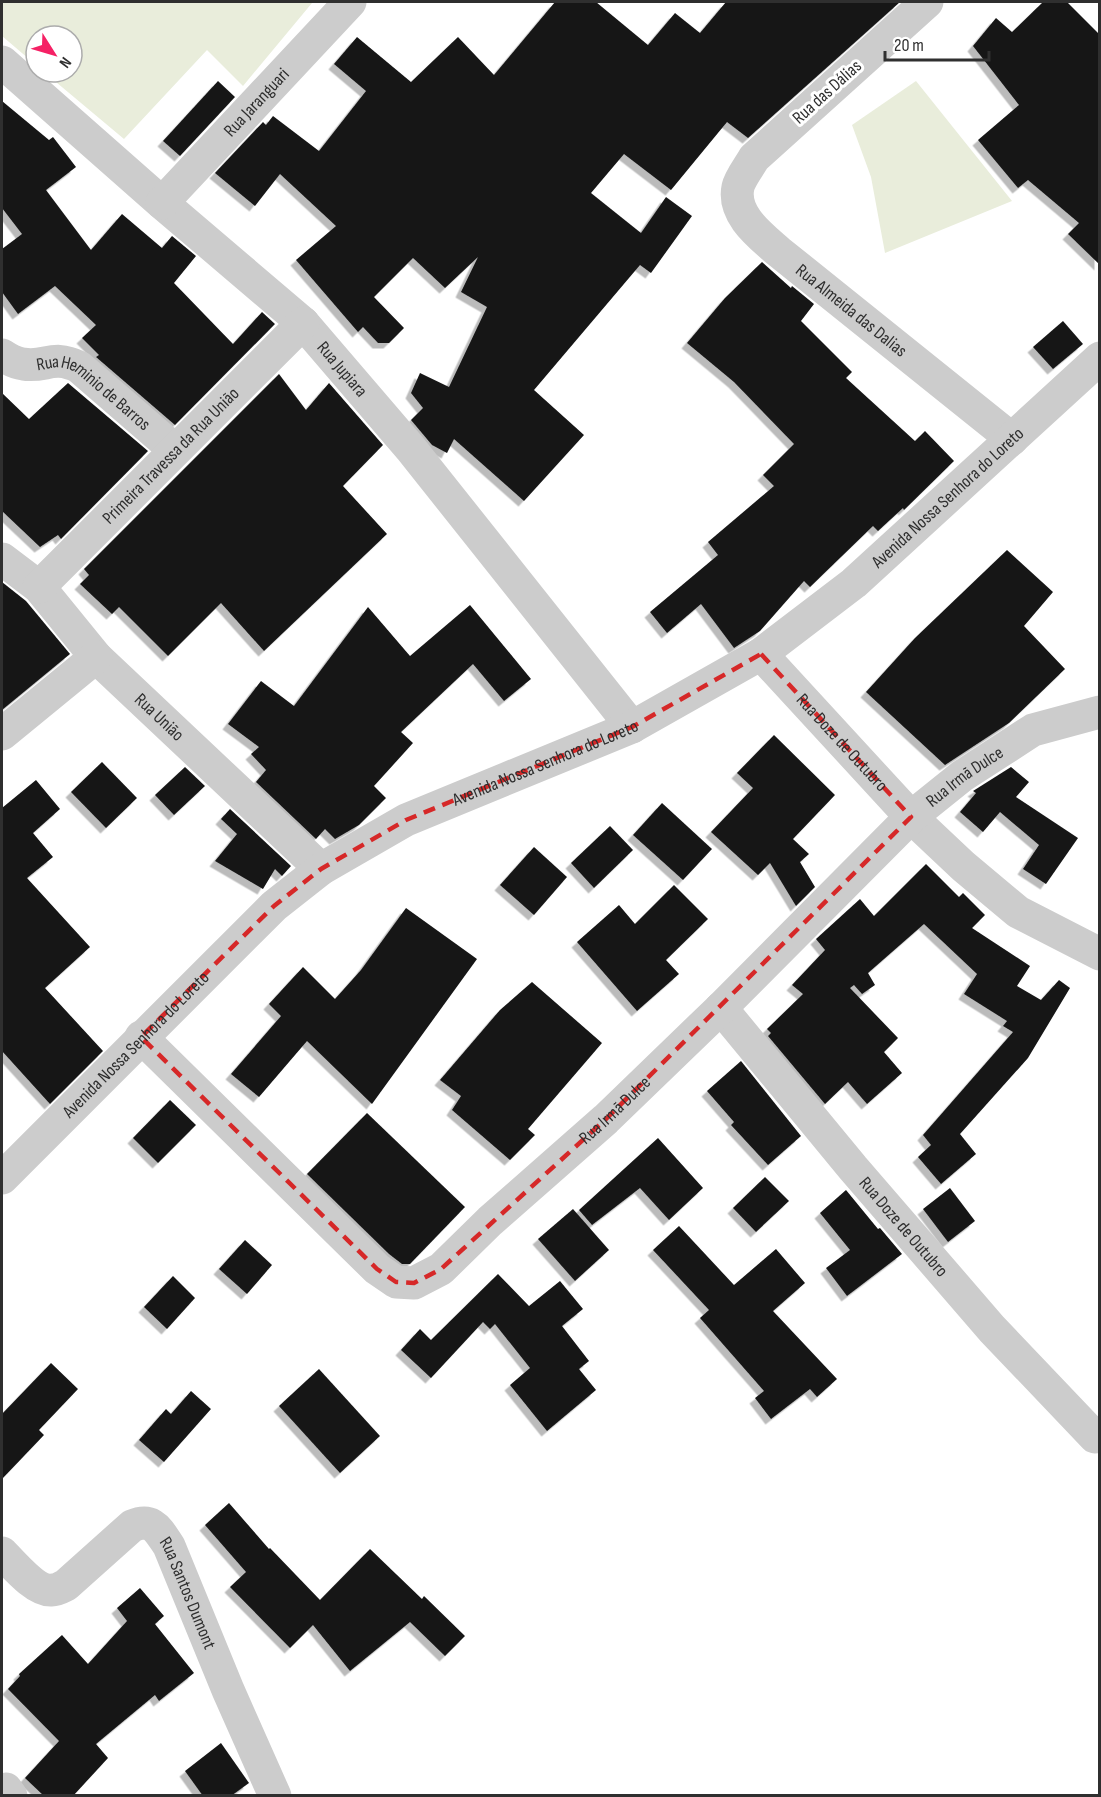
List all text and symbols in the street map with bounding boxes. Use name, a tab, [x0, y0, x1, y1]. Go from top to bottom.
north arrow	[24, 24, 84, 84]
scale bar	[885, 24, 988, 62]
text: 20 m	[894, 35, 924, 56]
text: N	[55, 53, 75, 71]
street label: Rua das Dálias	[788, 56, 866, 128]
street label: Rua Jaranguari	[219, 64, 293, 141]
street label: Rua Almeida das Dalias	[792, 259, 911, 361]
street label: Rua Jupiara	[313, 337, 372, 401]
street label: Rua Heminio de Barros	[35, 351, 155, 435]
street label: Primeira Travessa da Rua União	[98, 383, 243, 528]
street label: Avenida Nossa Senhora do Loreto	[867, 423, 1028, 573]
street label: Rua União	[130, 689, 189, 745]
street label: Rua Doze de Outubro	[792, 689, 892, 795]
street label: Avenida Nossa Senhora do Loreto	[448, 715, 642, 811]
street label: Rua Irmã Dulce	[922, 742, 1007, 811]
street label: Avenida Nossa Senhora do Loreto	[57, 967, 213, 1123]
street label: Rua Irmã Dulce	[575, 1071, 655, 1148]
street label: Rua Doze de Outubro	[855, 1172, 953, 1281]
street label: Rua Santos Dumont	[155, 1533, 221, 1653]

